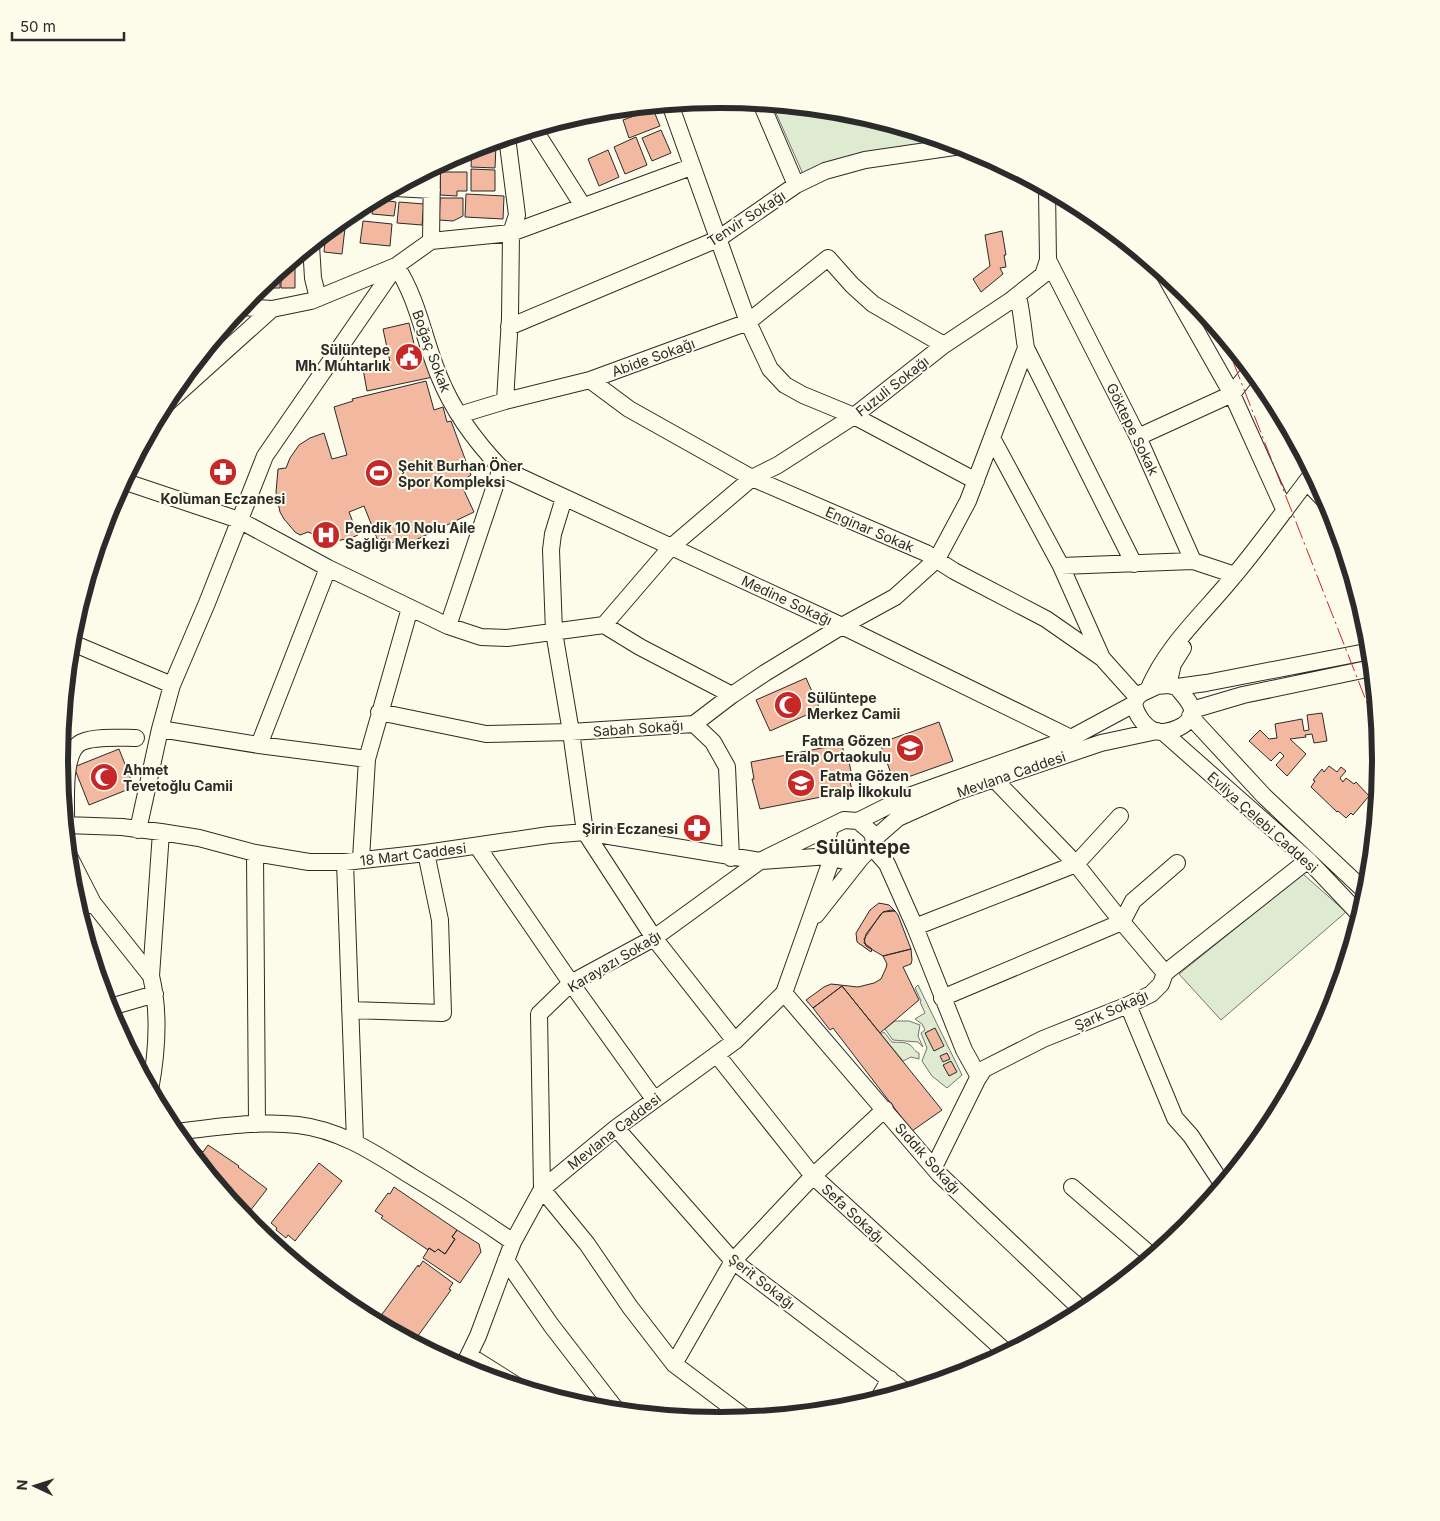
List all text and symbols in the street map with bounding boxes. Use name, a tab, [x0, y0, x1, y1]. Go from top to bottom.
scale bar	[12, 10, 125, 42]
text: 50 m	[20, 17, 56, 36]
street label: Tenvir Sokağı	[704, 186, 788, 250]
street label: Boğaç Sokak	[409, 307, 455, 395]
street label: Abide Sokağı	[609, 334, 697, 380]
place label: Sülüntepe Mh. Muhtarlık	[295, 341, 391, 374]
public building icon: Sülüntepe Mh. Muhtarlık	[394, 342, 424, 372]
street label: Fuzuli Sokağı	[852, 352, 932, 420]
street label: Göktepe Sokak	[1103, 380, 1163, 478]
pharmacy icon: Koluman Eczanesi	[208, 457, 238, 487]
place label: Şehit Burhan Öner Spor Kompleksi	[398, 457, 523, 490]
sports icon: Şehit Burhan Öner Spor Kompleksi	[364, 458, 394, 488]
place label: Koluman Eczanesi	[161, 490, 286, 507]
street label: Enginar Sokak	[823, 503, 917, 555]
place label: Pendik 10 Nolu Aile Sağlığı Merkezi	[345, 519, 475, 552]
hospital icon: Pendik 10 Nolu Aile Sağlığı Merkezi	[311, 520, 341, 550]
street label: Medine Sokağı	[739, 572, 835, 628]
place label: Sülüntepe Merkez Camii	[807, 689, 901, 722]
mosque icon: Sülüntepe Merkez Camii	[773, 690, 803, 720]
street label: Sabah Sokağı	[592, 716, 684, 740]
place label: Fatma Gözen Eralp Ortaokulu	[785, 732, 891, 765]
school or university icon: Fatma Gözen Eralp Ortaokulu	[895, 733, 925, 763]
street label: Mevlana Caddesi	[954, 747, 1068, 801]
place label: Ahmet Tevetoğlu Camii	[123, 761, 233, 794]
mosque icon: Ahmet Tevetoğlu Camii	[89, 762, 119, 792]
place label: Fatma Gözen Eralp İlkokulu	[820, 767, 912, 800]
school or university icon: Fatma Gözen Eralp İlkokulu	[786, 768, 816, 798]
street label: Evliya Çelebi Caddesi	[1204, 768, 1322, 876]
pharmacy icon: Şirin Eczanesi	[682, 813, 712, 843]
place label: Şirin Eczanesi	[582, 820, 678, 837]
district label: Sülüntepe	[816, 836, 910, 859]
street label: 18 Mart Caddesi	[359, 839, 467, 869]
street label: Karayazı Sokağı	[564, 926, 664, 996]
street label: Şark Sokağı	[1072, 986, 1150, 1034]
street label: Mevlana Caddesi	[564, 1089, 664, 1173]
street label: Sıddık Sokağı	[892, 1119, 964, 1197]
street label: Sefa Sokağı	[818, 1180, 888, 1246]
street label: Şerit Sokağı	[725, 1250, 799, 1312]
north arrow	[10, 1461, 60, 1511]
text: N	[13, 1479, 30, 1491]

